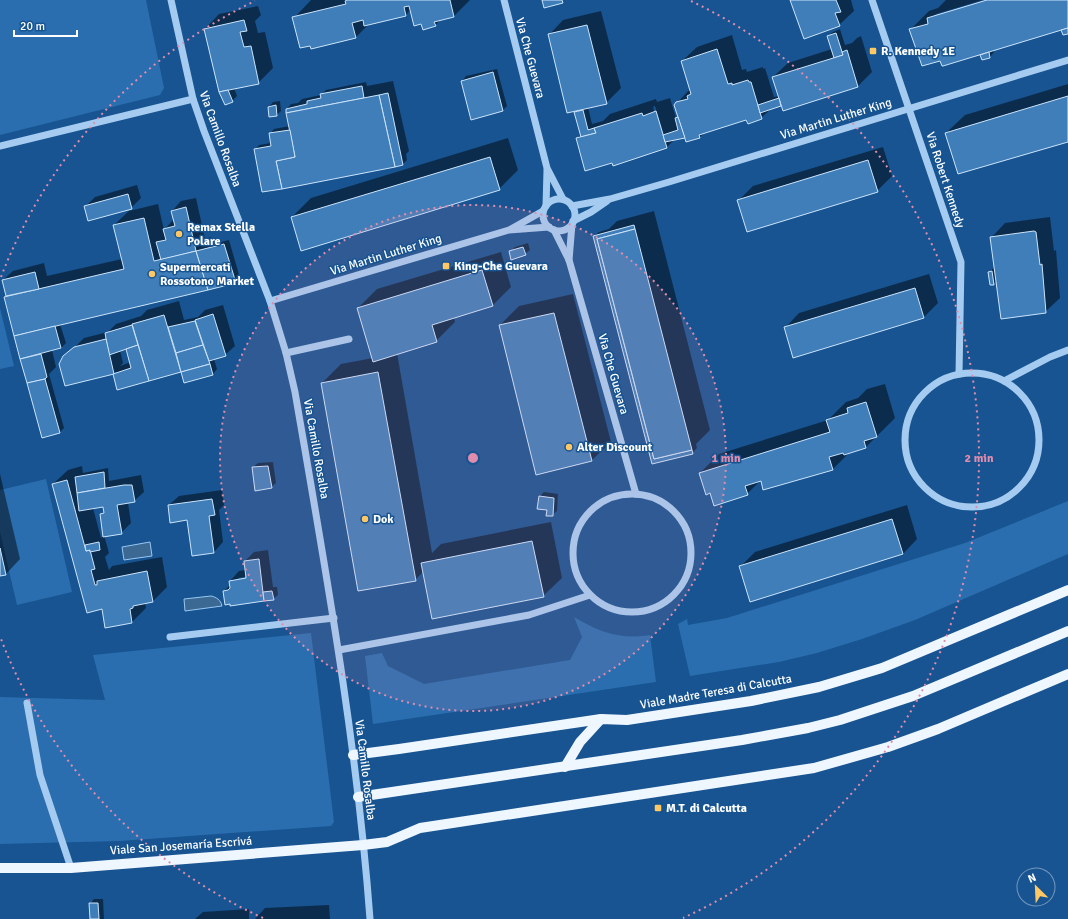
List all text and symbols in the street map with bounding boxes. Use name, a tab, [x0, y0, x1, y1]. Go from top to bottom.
scale bar	[14, 12, 77, 38]
street label: Via Che Guevara	[512, 16, 548, 100]
text: 20 m	[20, 19, 45, 34]
place label: R. Kennedy 1E	[881, 44, 955, 59]
marker: R. Kennedy 1E	[868, 46, 878, 56]
street label: Via Camillo Rosalba	[196, 89, 244, 189]
street label: Via Martin Luther King	[778, 95, 894, 143]
street label: Via Robert Kennedy	[922, 130, 968, 230]
place label: Remax Stella Polare	[187, 220, 255, 249]
marker: Remax Stella Polare	[174, 229, 184, 239]
street label: Via Martin Luther King	[328, 231, 444, 279]
place label: King-Che Guevara	[454, 259, 548, 274]
place label: Supermercati Rossotono Market	[160, 260, 254, 289]
marker: King-Che Guevara	[441, 261, 451, 271]
marker: Supermercati Rossotono Market	[147, 269, 157, 279]
street label: Via Che Guevara	[594, 332, 632, 416]
street label: Via Camillo Rosalba	[300, 398, 332, 500]
place label: Alter Discount	[577, 440, 653, 455]
marker: Alter Discount	[564, 442, 574, 452]
centre of rings	[466, 451, 480, 465]
text: 1 min	[712, 451, 741, 466]
text: 2 min	[965, 451, 994, 466]
place label: Dok	[373, 512, 394, 527]
marker: Dok	[360, 514, 370, 524]
street label: Viale Madre Teresa di Calcutta	[639, 671, 793, 713]
street label: Via Camillo Rosalba	[351, 719, 379, 821]
place label: M.T. di Calcutta	[666, 801, 747, 816]
marker: M.T. di Calcutta	[653, 803, 663, 813]
street label: Viale San Josemaría Escrivá	[109, 834, 253, 858]
north arrow	[1016, 867, 1056, 907]
text: N	[1026, 871, 1038, 886]

